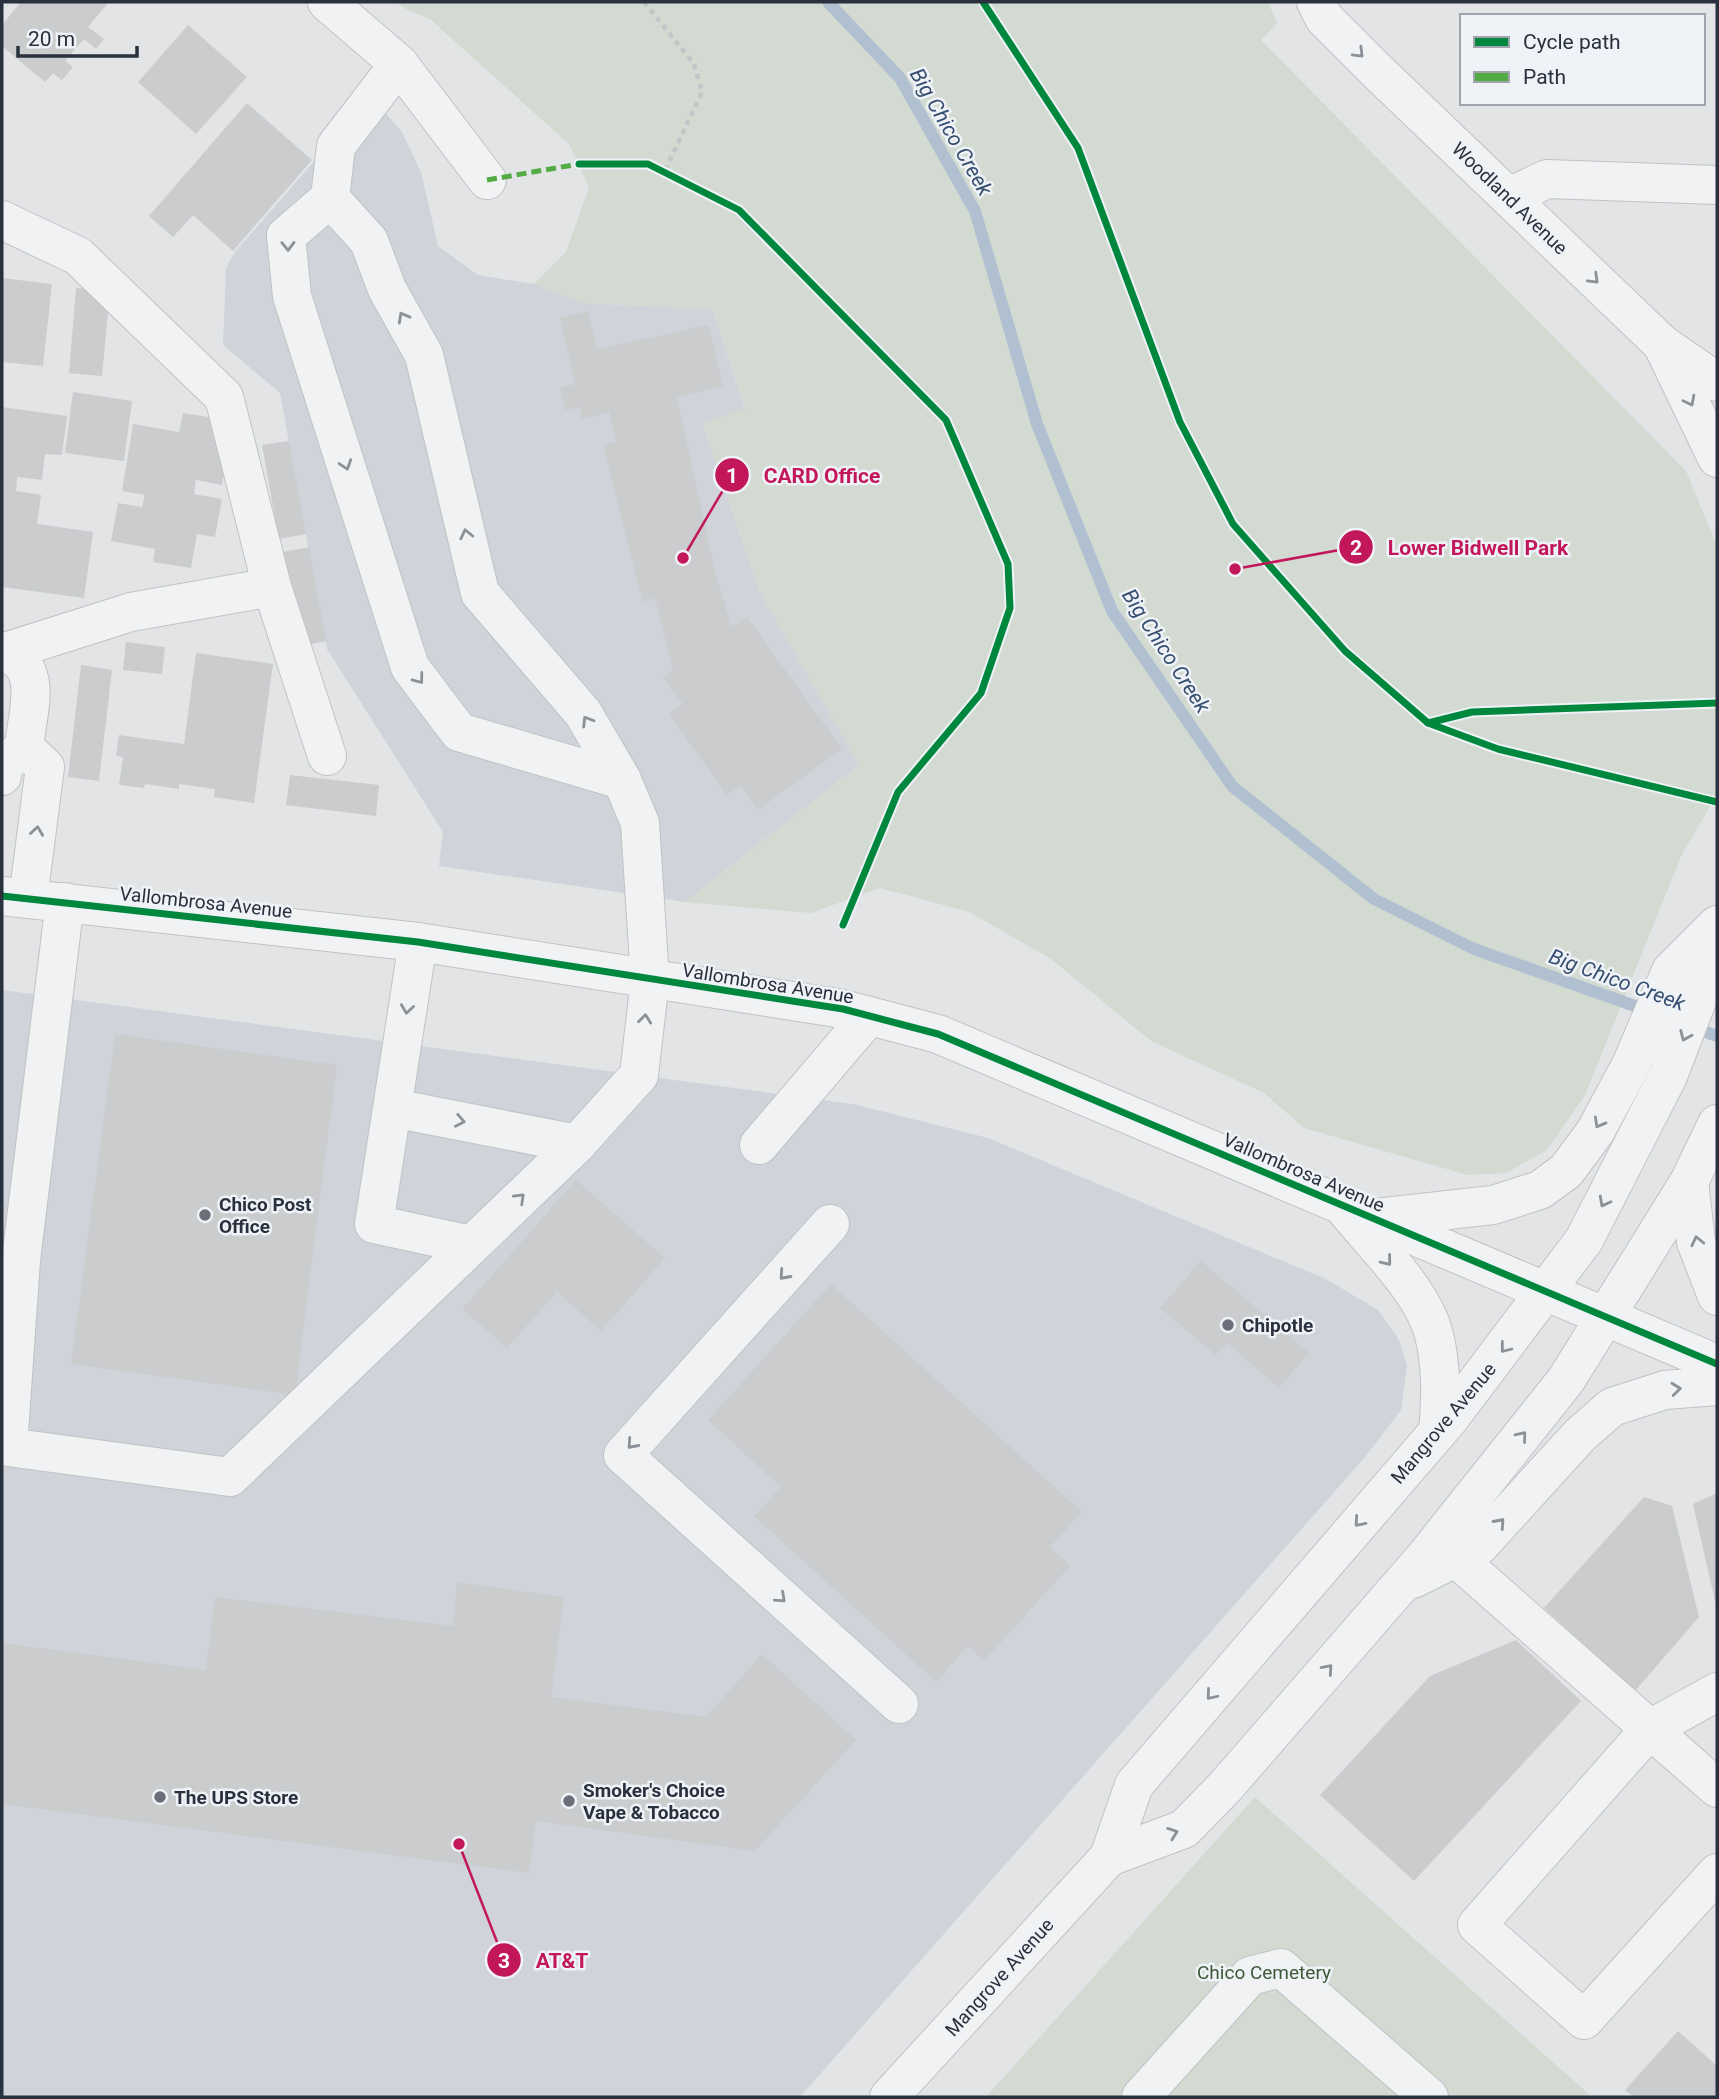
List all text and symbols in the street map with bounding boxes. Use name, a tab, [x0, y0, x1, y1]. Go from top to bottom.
scale bar	[18, 14, 136, 58]
legend	[1460, 14, 1705, 105]
text: 20 m	[28, 27, 75, 51]
text: Cycle path	[1523, 30, 1621, 54]
one-way arrow	[1351, 45, 1364, 58]
water label: Big Chico Creek	[905, 64, 997, 200]
text: Path	[1523, 65, 1566, 89]
street label: Woodland Avenue	[1447, 137, 1572, 259]
one-way arrow	[280, 241, 295, 252]
one-way arrow	[1586, 270, 1599, 283]
one-way arrow	[398, 312, 411, 325]
one-way arrow	[1682, 394, 1696, 406]
callout: CARD Office	[715, 454, 894, 496]
one-way arrow	[337, 458, 352, 470]
text: 1	[726, 464, 738, 488]
text: CARD Office	[764, 464, 880, 488]
callout: Lower Bidwell Park	[1338, 526, 1582, 568]
one-way arrow	[460, 528, 474, 540]
text: 2	[1350, 536, 1362, 560]
text: Lower Bidwell Park	[1388, 536, 1569, 560]
water label: Big Chico Creek	[1117, 584, 1215, 718]
one-way arrow	[411, 671, 423, 684]
one-way arrow	[583, 716, 596, 729]
one-way arrow	[29, 825, 44, 837]
street label: Vallombrosa Avenue	[118, 882, 293, 923]
water label: Big Chico Creek	[1546, 944, 1689, 1016]
street label: Vallombrosa Avenue	[680, 959, 855, 1008]
one-way arrow	[400, 1003, 415, 1015]
one-way arrow	[638, 1013, 653, 1025]
one-way arrow	[1679, 1028, 1693, 1041]
one-way arrow	[454, 1113, 466, 1128]
one-way arrow	[1594, 1115, 1607, 1128]
street label: Vallombrosa Avenue	[1219, 1128, 1388, 1217]
place label: Chico Post Office	[219, 1193, 312, 1238]
one-way arrow	[512, 1193, 525, 1206]
one-way arrow	[1599, 1195, 1612, 1207]
marker: Chico Post Office	[197, 1207, 213, 1223]
one-way arrow	[1691, 1235, 1705, 1247]
one-way arrow	[1378, 1253, 1391, 1265]
one-way arrow	[780, 1267, 793, 1280]
place label: Chipotle	[1242, 1314, 1313, 1337]
marker: Chipotle	[1220, 1317, 1236, 1333]
one-way arrow	[1500, 1340, 1513, 1352]
street label: Mangrove Avenue	[1386, 1358, 1501, 1489]
one-way arrow	[1670, 1382, 1681, 1397]
one-way arrow	[1513, 1431, 1526, 1443]
one-way arrow	[628, 1436, 641, 1449]
one-way arrow	[1355, 1514, 1367, 1527]
one-way arrow	[1492, 1518, 1504, 1531]
one-way arrow	[773, 1589, 786, 1602]
one-way arrow	[1320, 1664, 1332, 1677]
one-way arrow	[1207, 1687, 1219, 1700]
place label: Smoker's Choice Vape & Tobacco	[583, 1779, 725, 1824]
place label: The UPS Store	[174, 1786, 298, 1809]
marker: The UPS Store	[152, 1789, 168, 1805]
marker: Smoker's Choice Vape & Tobacco	[561, 1793, 577, 1809]
one-way arrow	[1166, 1828, 1178, 1842]
street label: Mangrove Avenue	[940, 1914, 1058, 2041]
callout: AT&T	[487, 1939, 602, 1981]
text: 3	[498, 1949, 510, 1973]
text: AT&T	[536, 1949, 588, 1973]
park label: Chico Cemetery	[1197, 1961, 1331, 1984]

